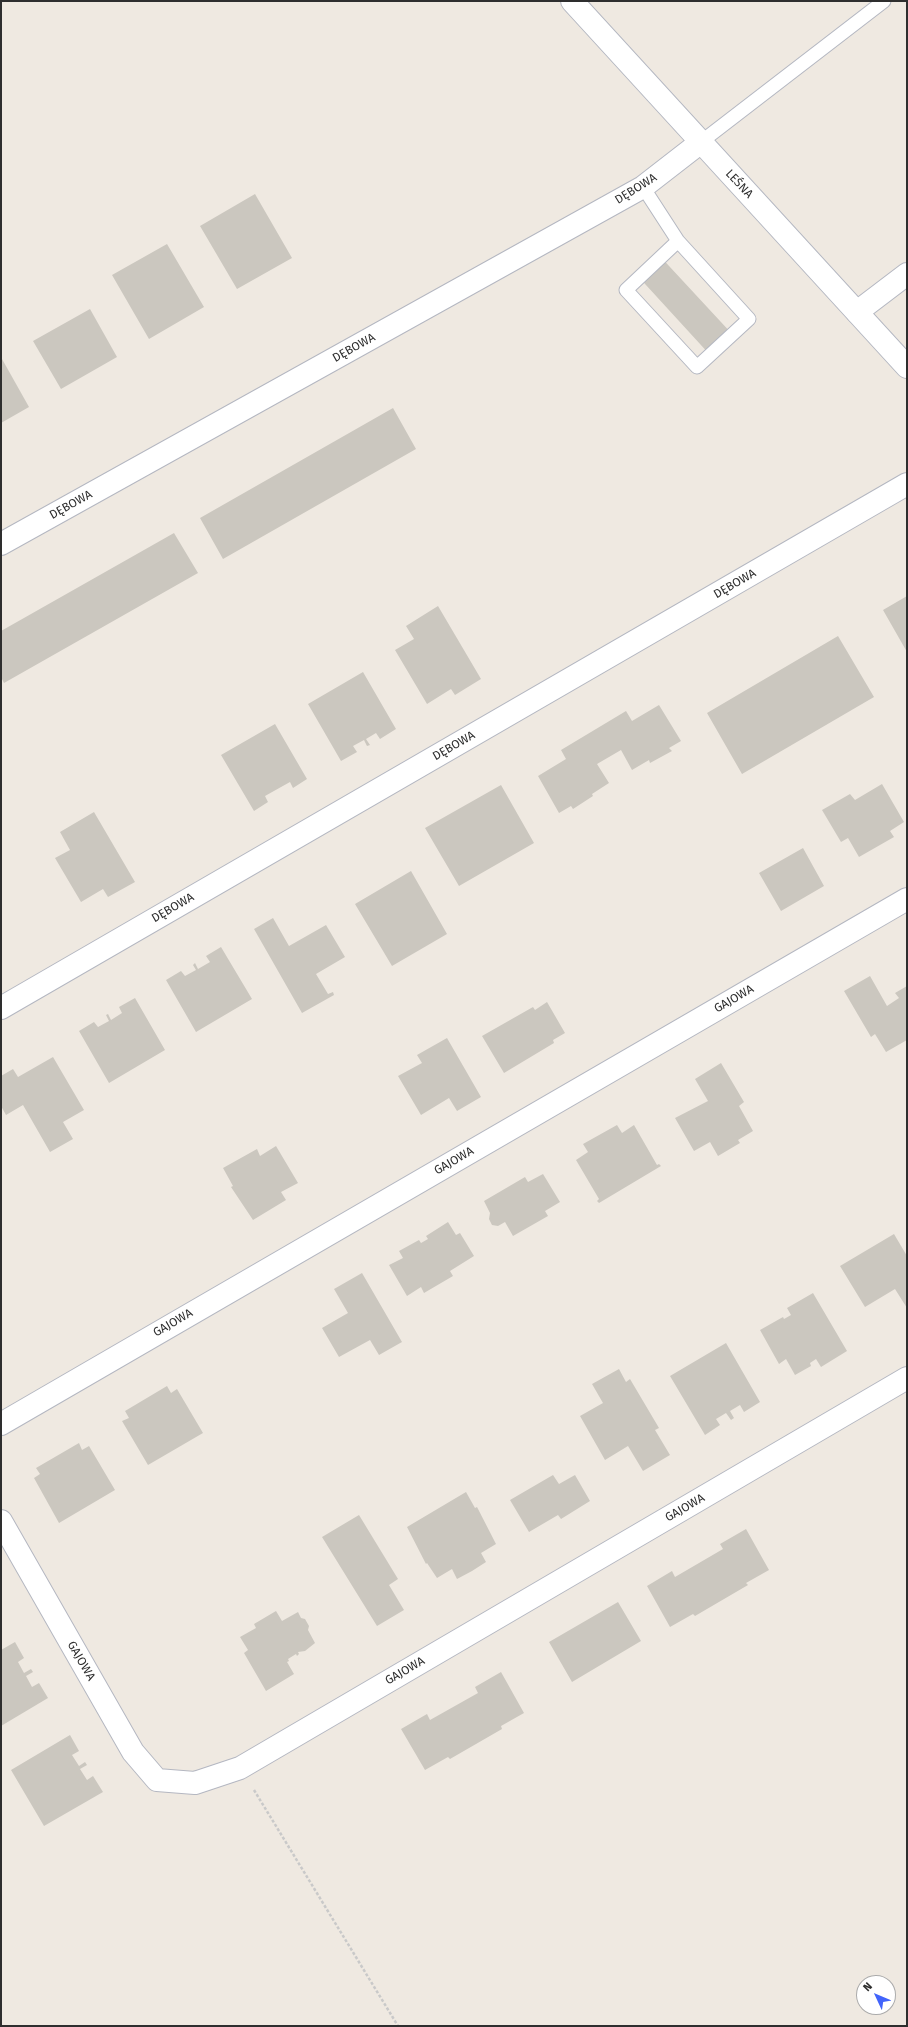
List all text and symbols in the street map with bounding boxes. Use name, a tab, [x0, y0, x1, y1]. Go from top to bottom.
street label: LEŚNA	[722, 167, 756, 201]
street label: DĘBOWA	[612, 171, 660, 207]
street label: DĘBOWA	[330, 330, 378, 366]
street label: DĘBOWA	[47, 487, 95, 523]
street label: DĘBOWA	[711, 566, 759, 602]
street label: DĘBOWA	[430, 728, 478, 764]
street label: DĘBOWA	[149, 890, 197, 926]
street label: GAJOWA	[712, 982, 756, 1016]
street label: GAJOWA	[432, 1144, 476, 1178]
street label: GAJOWA	[151, 1306, 195, 1340]
street label: GAJOWA	[663, 1491, 707, 1525]
street label: GAJOWA	[64, 1639, 98, 1683]
street label: GAJOWA	[383, 1654, 427, 1688]
north arrow	[856, 1975, 896, 2015]
text: N	[861, 1980, 875, 1994]

